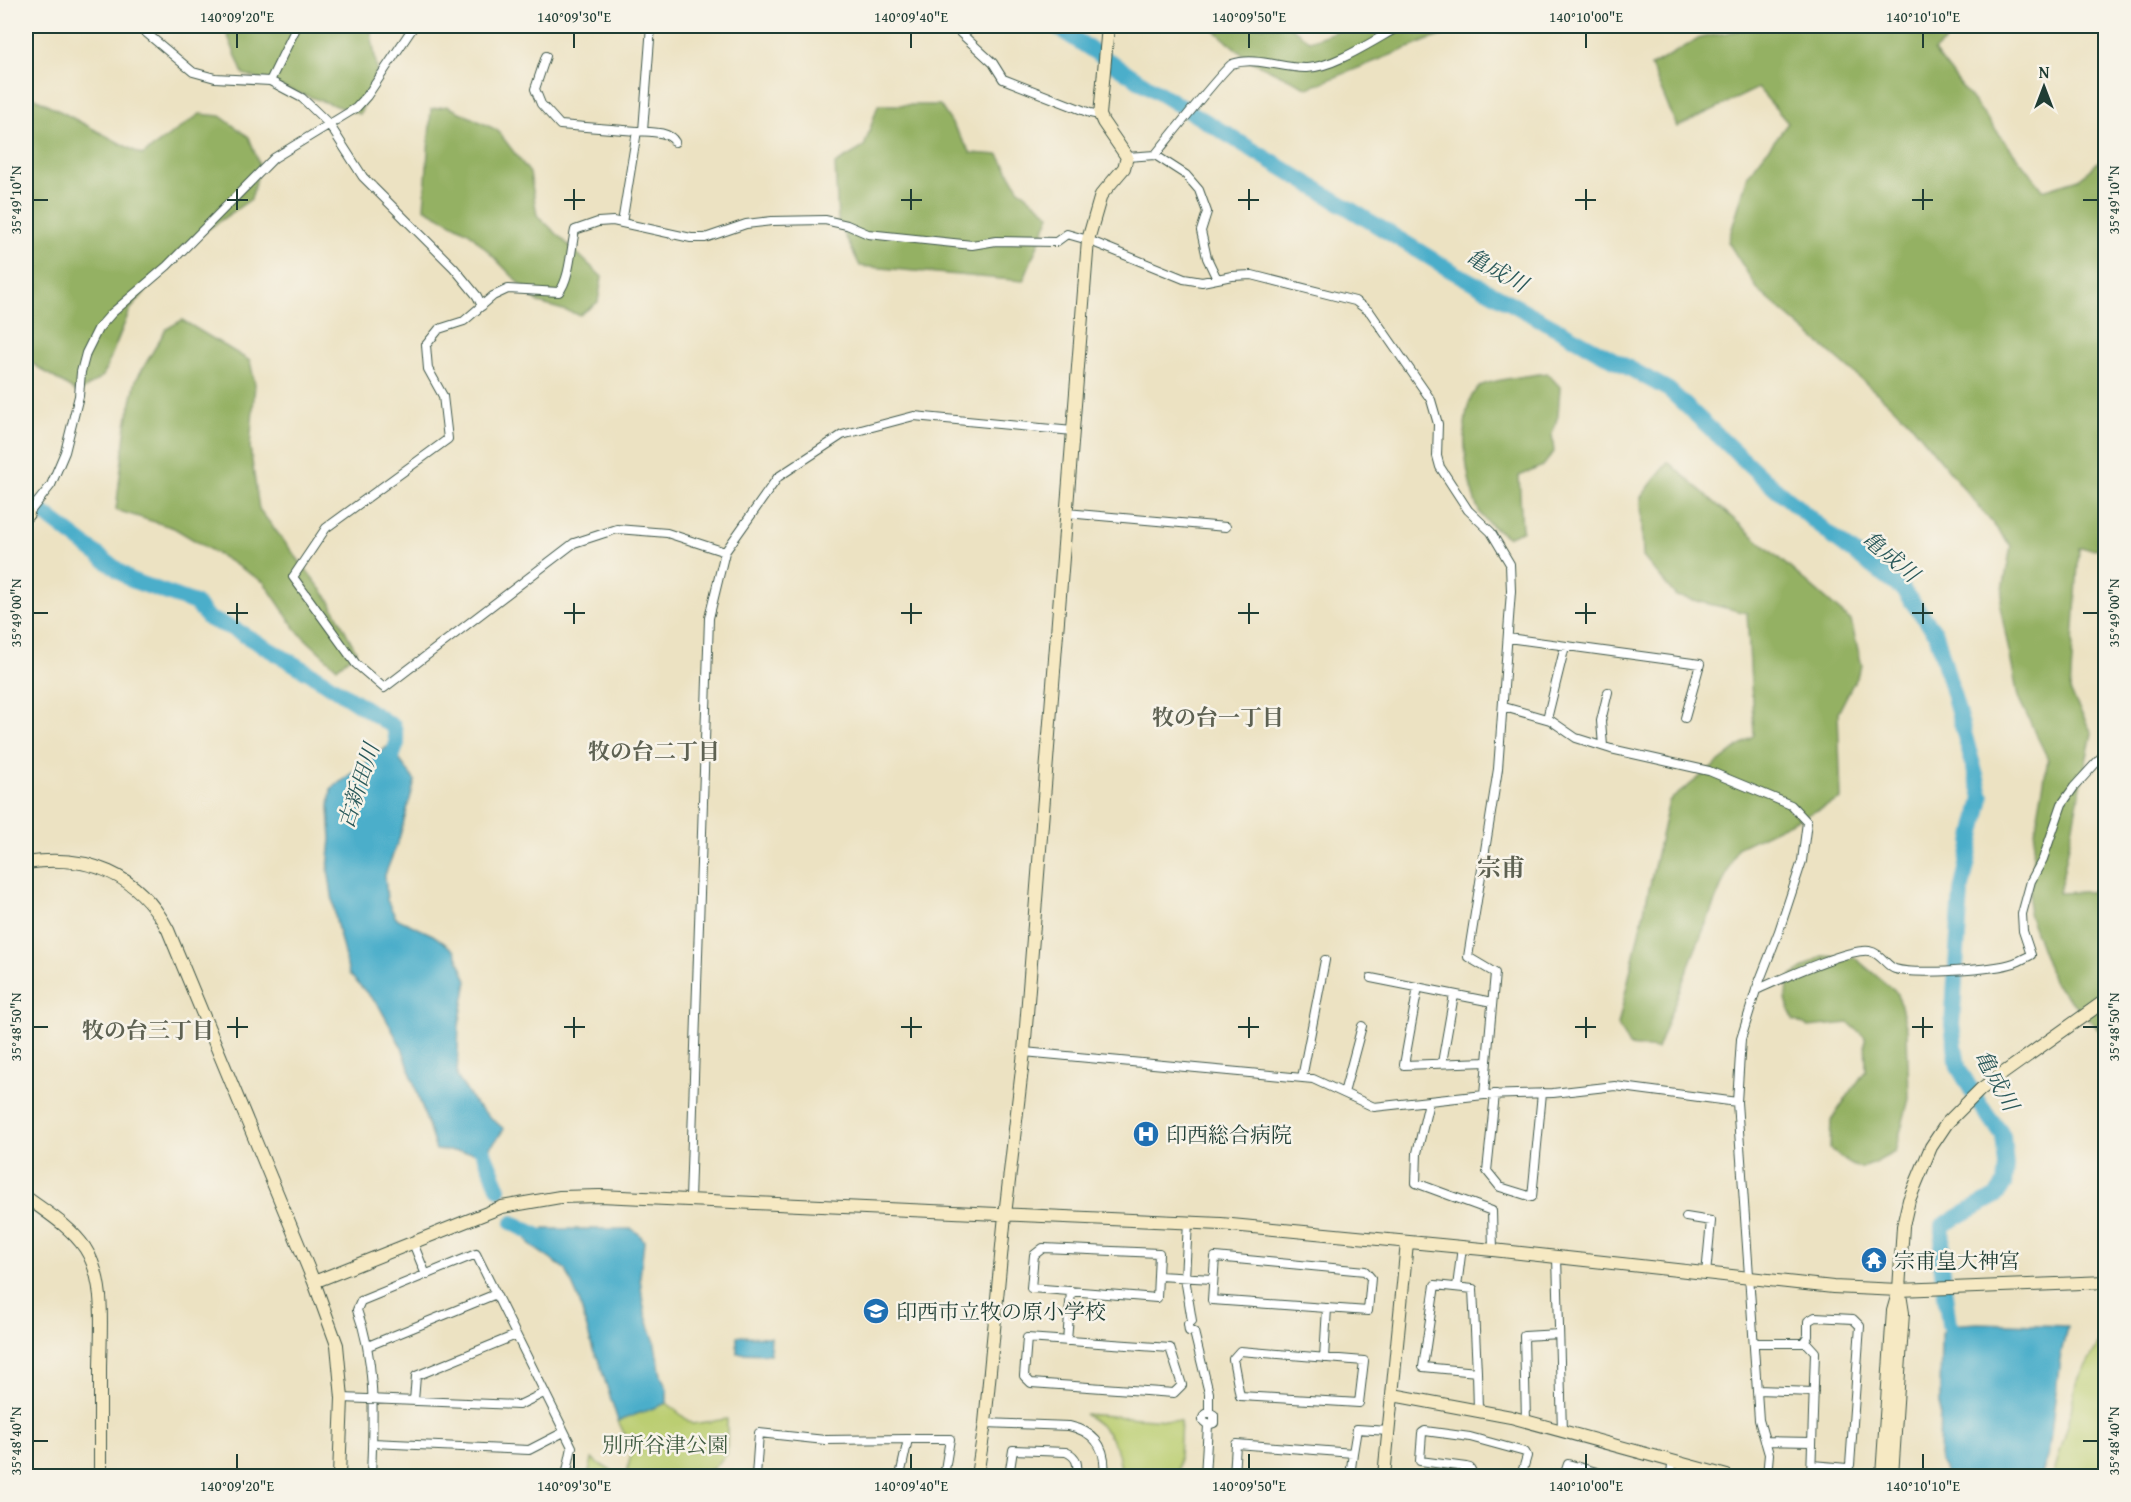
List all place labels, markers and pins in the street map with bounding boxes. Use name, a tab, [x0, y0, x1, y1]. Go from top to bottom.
hospital icon: 印西総合病院	[1131, 1119, 1161, 1149]
place label: 印西総合病院	[1166, 1119, 1292, 1150]
temple icon: 宗甫皇大神宮	[1859, 1245, 1889, 1275]
place label: 宗甫皇大神宮	[1894, 1245, 2020, 1276]
school or university icon: 印西市立牧の原小学校	[861, 1296, 891, 1326]
place label: 印西市立牧の原小学校	[896, 1296, 1106, 1327]

